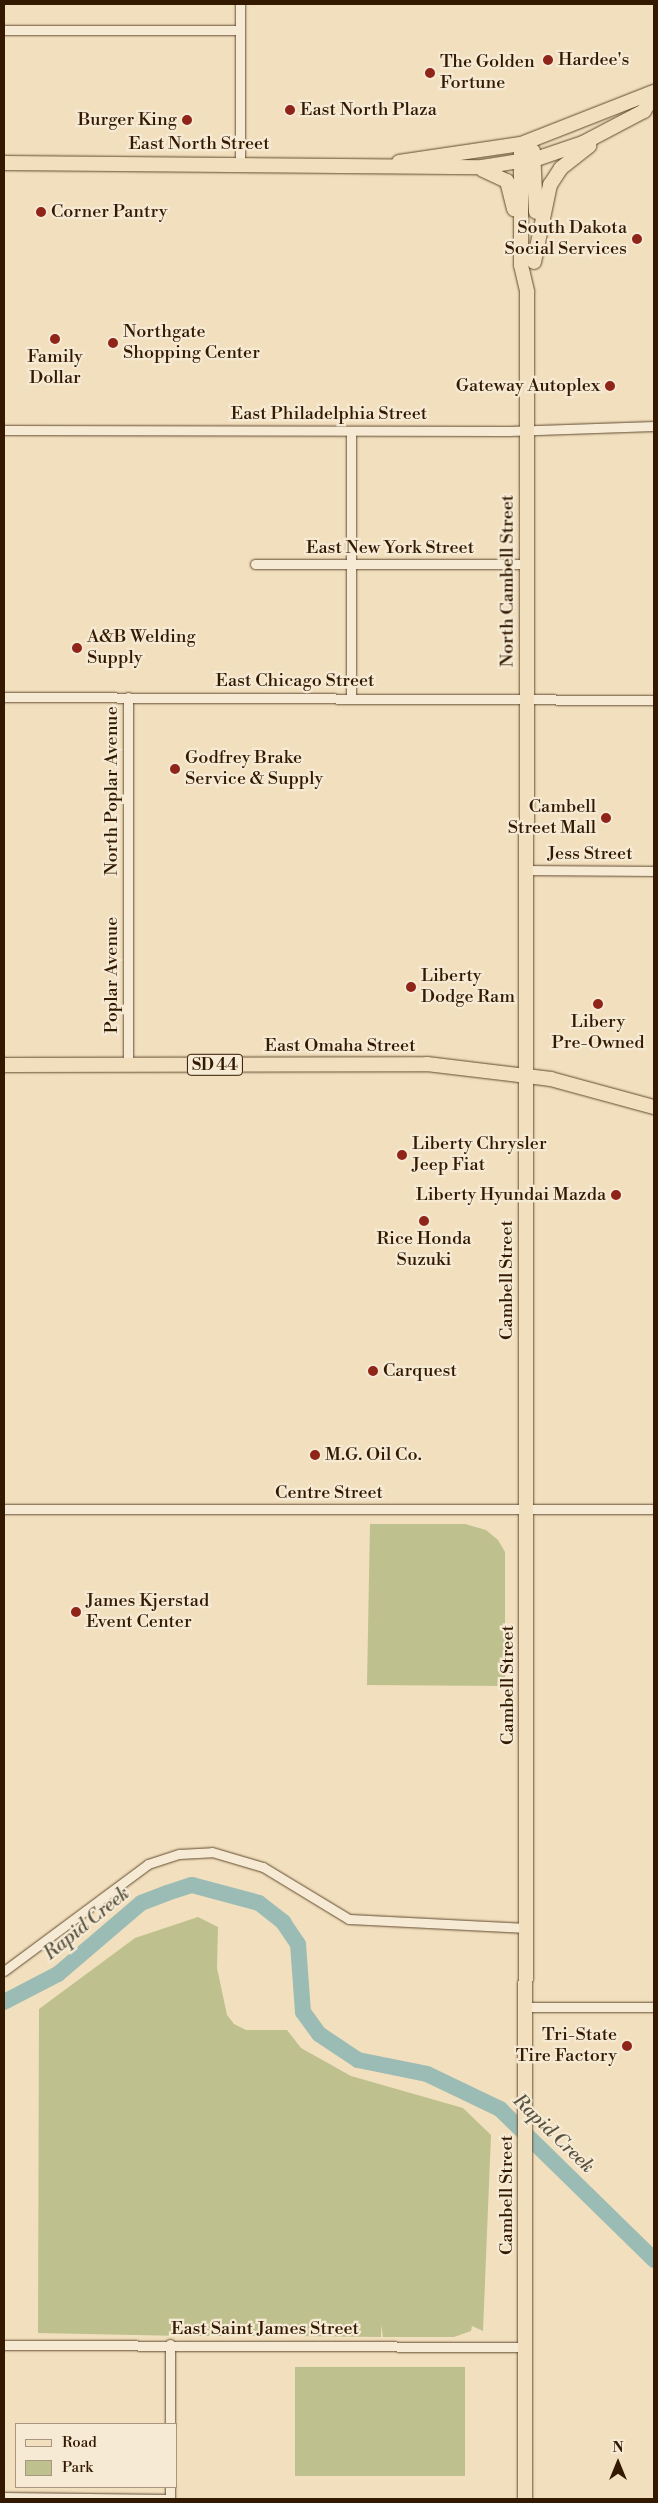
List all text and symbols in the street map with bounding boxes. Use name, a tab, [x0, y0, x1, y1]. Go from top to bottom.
place label: Hardee's	[558, 49, 629, 71]
place label: The Golden Fortune	[440, 52, 535, 94]
marker: Hardee's	[542, 54, 554, 66]
marker: The Golden Fortune	[424, 67, 436, 79]
place label: East North Plaza	[300, 99, 437, 121]
marker: East North Plaza	[284, 104, 296, 116]
place label: Burger King	[78, 109, 177, 131]
marker: Burger King	[181, 114, 193, 126]
street label: East North Street	[128, 133, 270, 155]
place label: Corner Pantry	[51, 201, 168, 223]
marker: Corner Pantry	[35, 206, 47, 218]
place label: South Dakota Social Services	[504, 218, 627, 260]
marker: South Dakota Social Services	[631, 233, 643, 245]
place label: Northgate Shopping Center	[123, 322, 260, 364]
marker: Family Dollar	[49, 333, 61, 345]
marker: Northgate Shopping Center	[107, 337, 119, 349]
place label: Family Dollar	[27, 347, 83, 389]
place label: Gateway Autoplex	[456, 375, 600, 397]
marker: Gateway Autoplex	[604, 380, 616, 392]
street label: East Philadelphia Street	[231, 403, 427, 425]
street label: North Cambell Street	[497, 495, 519, 667]
street label: East New York Street	[306, 537, 474, 559]
place label: A&B Welding Supply	[87, 627, 196, 670]
marker: A&B Welding Supply	[71, 642, 83, 654]
street label: East Chicago Street	[216, 670, 374, 692]
street label: North Poplar Avenue	[101, 706, 123, 876]
place label: Godfrey Brake Service & Supply	[185, 748, 323, 791]
marker: Godfrey Brake Service & Supply	[169, 763, 181, 775]
place label: Cambell Street Mall	[508, 797, 596, 840]
marker: Cambell Street Mall	[600, 812, 612, 824]
street label: Jess Street	[547, 843, 633, 865]
street label: Poplar Avenue	[101, 917, 123, 1033]
place label: Liberty Dodge Ram	[421, 966, 515, 1009]
marker: Liberty Dodge Ram	[405, 981, 417, 993]
marker: Libery Pre-Owned	[592, 998, 604, 1010]
place label: Libery Pre-Owned	[551, 1012, 645, 1054]
street label: East Omaha Street	[264, 1035, 416, 1057]
road number: SD 44	[186, 1052, 244, 1078]
place label: Liberty Chrysler Jeep Fiat	[412, 1134, 547, 1176]
marker: Liberty Chrysler Jeep Fiat	[396, 1149, 408, 1161]
place label: Liberty Hyundai Mazda	[416, 1184, 606, 1206]
marker: Liberty Hyundai Mazda	[610, 1189, 622, 1201]
marker: Rice Honda Suzuki	[418, 1215, 430, 1227]
street label: Cambell Street	[496, 1220, 518, 1340]
place label: Rice Honda Suzuki	[377, 1229, 471, 1272]
place label: Carquest	[383, 1360, 457, 1382]
marker: Carquest	[367, 1365, 379, 1377]
place label: M.G. Oil Co.	[325, 1444, 422, 1466]
marker: M.G. Oil Co.	[309, 1449, 321, 1461]
street label: Centre Street	[275, 1482, 383, 1504]
place label: James Kjerstad Event Center	[86, 1591, 209, 1634]
marker: James Kjerstad Event Center	[70, 1606, 82, 1618]
street label: Cambell Street	[497, 1625, 519, 1745]
water label: Rapid Creek	[40, 1883, 134, 1965]
place label: Tri-State Tire Factory	[516, 2025, 617, 2068]
marker: Tri-State Tire Factory	[621, 2040, 633, 2052]
water label: Rapid Creek	[508, 2090, 598, 2178]
street label: Cambell Street	[496, 2135, 518, 2255]
street label: East Saint James Street	[171, 2318, 359, 2340]
legend	[15, 2423, 178, 2488]
text: Road	[62, 2433, 97, 2452]
north arrow	[593, 2438, 643, 2488]
text: N	[612, 2439, 624, 2457]
text: Park	[62, 2458, 93, 2477]

